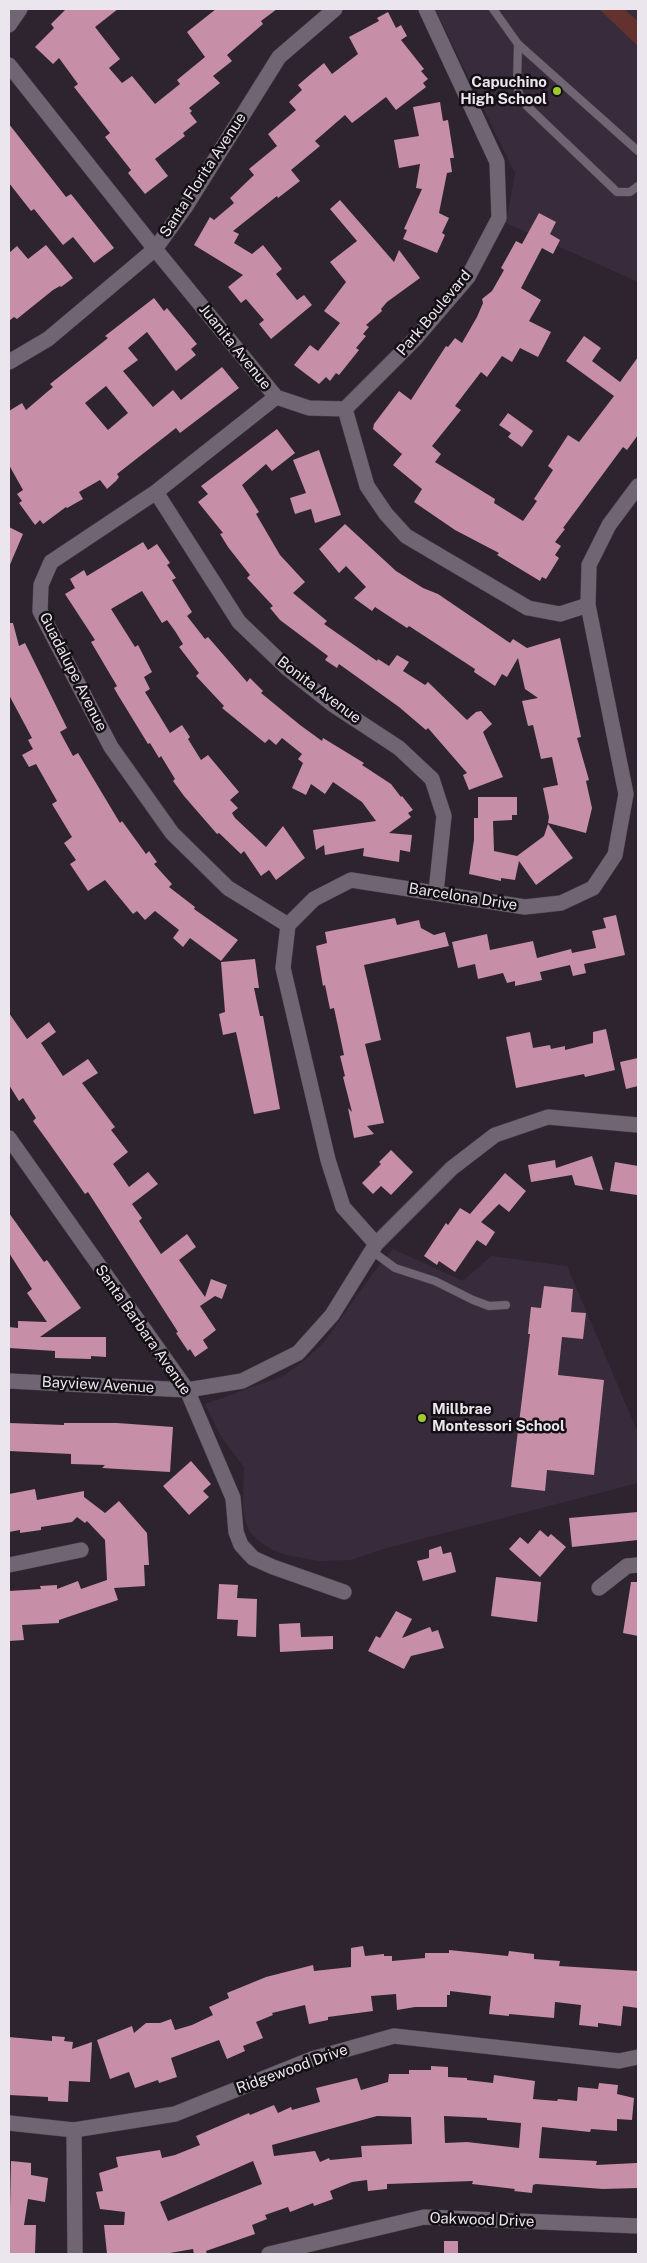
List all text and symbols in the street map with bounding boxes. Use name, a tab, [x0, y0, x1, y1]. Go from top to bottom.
place label: Capuchino High School	[460, 73, 547, 108]
marker: Capuchino High School	[551, 85, 563, 97]
street label: Santa Florita Avenue	[156, 109, 250, 241]
street label: Park Boulevard	[393, 267, 475, 359]
street label: Juanita Avenue	[195, 301, 275, 393]
street label: Guadalupe Avenue	[35, 610, 111, 734]
street label: Bonita Avenue	[274, 653, 364, 727]
street label: Barcelona Drive	[407, 880, 519, 914]
street label: Santa Barbara Avenue	[91, 1261, 195, 1399]
street label: Bayview Avenue	[41, 1373, 155, 1397]
place label: Millbrae Montessori School	[432, 1400, 565, 1435]
marker: Millbrae Montessori School	[416, 1412, 428, 1424]
street label: Ridgewood Drive	[234, 2041, 350, 2097]
street label: Oakwood Drive	[429, 2209, 535, 2231]

